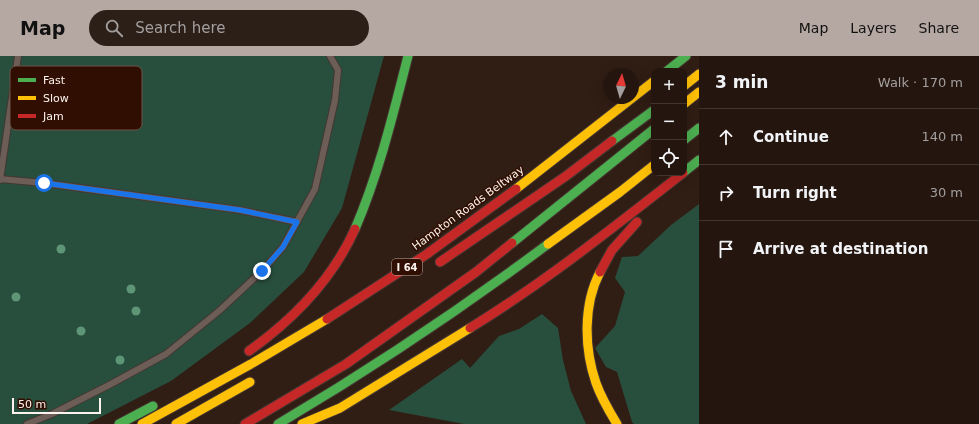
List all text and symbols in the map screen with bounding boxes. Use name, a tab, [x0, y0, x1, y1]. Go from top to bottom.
search box	[89, 10, 369, 46]
text: Map	[20, 17, 65, 39]
icon: search	[103, 17, 125, 39]
text: Search here	[135, 19, 225, 37]
text: Map	[799, 20, 828, 36]
text: Layers	[850, 20, 897, 36]
text: Share	[919, 20, 959, 36]
legend	[10, 66, 142, 130]
north arrow	[603, 68, 639, 104]
map controls	[651, 68, 687, 176]
button: +	[651, 68, 687, 104]
text: 3 min	[715, 72, 768, 92]
text: Fast	[43, 74, 66, 87]
text: Walk · 170 m	[878, 75, 963, 90]
text: Slow	[43, 92, 69, 105]
button: −	[651, 104, 687, 140]
text: Jam	[42, 110, 64, 123]
icon: ahead	[715, 126, 737, 148]
text: Continue	[753, 128, 829, 146]
text: 140 m	[921, 129, 963, 144]
button: locate	[651, 140, 687, 176]
street label: Hampton Roads Beltway	[410, 163, 527, 253]
route start	[35, 174, 53, 192]
icon: right	[715, 182, 737, 204]
text: Turn right	[753, 184, 837, 202]
text: 30 m	[930, 185, 963, 200]
icon: arrive	[715, 238, 737, 260]
text: Arrive at destination	[753, 240, 928, 258]
road number: I 64	[392, 259, 422, 275]
route end	[253, 262, 271, 280]
scale bar	[12, 396, 101, 415]
text: 50 m	[18, 398, 46, 411]

